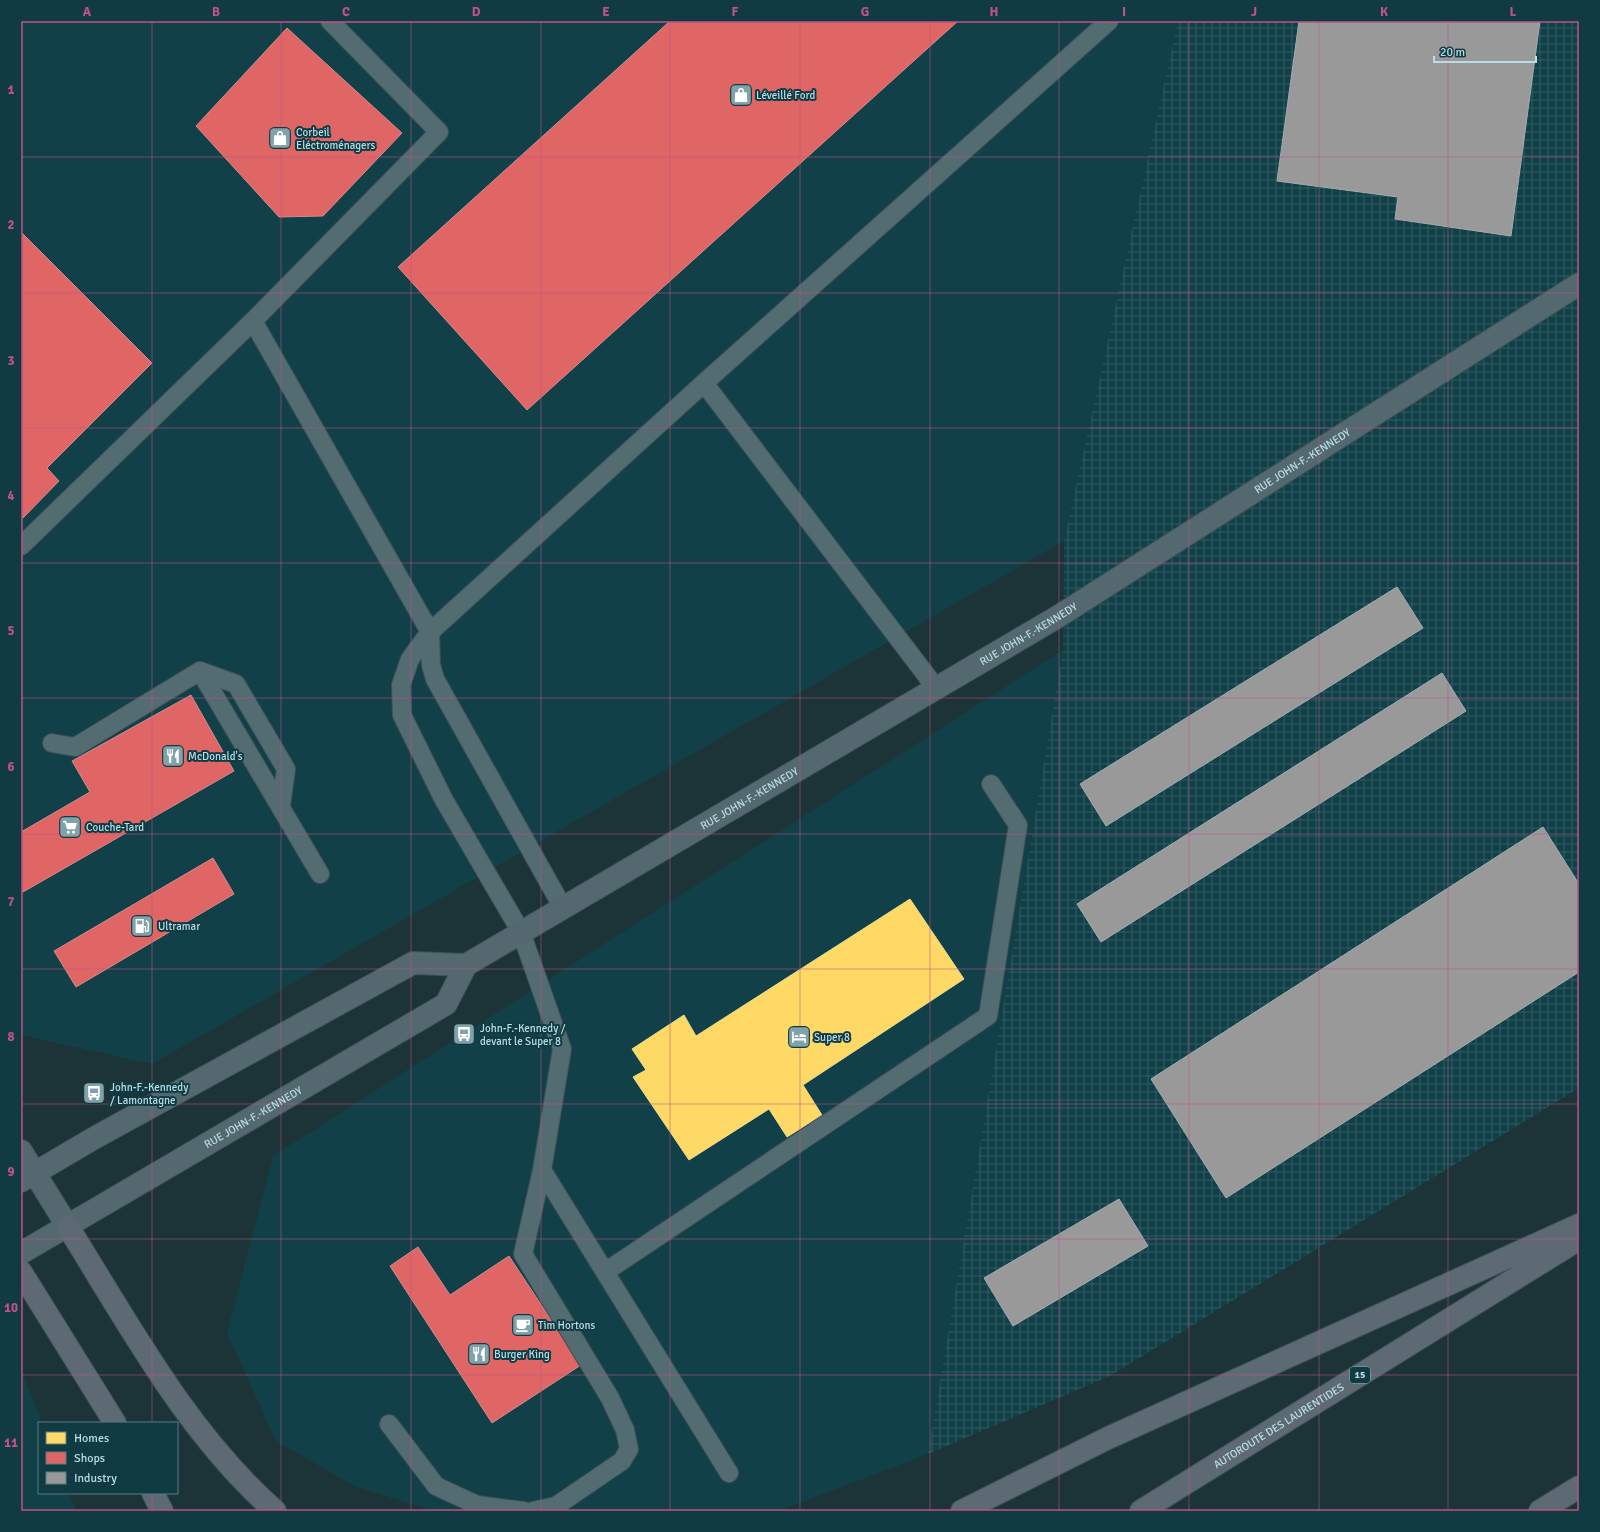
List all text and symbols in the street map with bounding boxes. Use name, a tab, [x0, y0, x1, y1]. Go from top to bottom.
text: A	[83, 4, 92, 20]
text: B	[212, 4, 220, 20]
text: C	[342, 4, 350, 20]
text: D	[472, 4, 481, 20]
text: E	[602, 4, 610, 20]
text: F	[732, 4, 739, 20]
text: G	[861, 4, 869, 20]
text: H	[990, 4, 998, 20]
text: I	[1122, 4, 1126, 20]
text: J	[1251, 4, 1257, 20]
text: K	[1380, 4, 1388, 20]
text: L	[1510, 4, 1517, 20]
scale bar	[1434, 38, 1536, 64]
text: 20 m	[1440, 45, 1465, 60]
text: 1	[7, 82, 15, 98]
shop icon: Léveillé Ford	[728, 82, 754, 108]
place label: Léveillé Ford	[756, 89, 815, 102]
shop icon: Corbeil Eléctroménagers	[267, 125, 293, 151]
place label: Corbeil Eléctroménagers	[296, 126, 376, 152]
text: 2	[7, 217, 15, 233]
text: 3	[7, 353, 15, 369]
street label: RUE JOHN-F.-KENNEDY	[1252, 425, 1353, 496]
text: 4	[7, 488, 15, 504]
street label: RUE JOHN-F.-KENNEDY	[977, 599, 1080, 668]
text: 5	[7, 623, 15, 639]
restaurant icon: McDonald's	[160, 743, 186, 769]
place label: McDonald's	[188, 750, 243, 763]
text: 6	[7, 759, 15, 775]
street label: RUE JOHN-F.-KENNEDY	[698, 764, 801, 832]
supermarket icon: Couche-Tard	[57, 814, 83, 840]
place label: Couche-Tard	[86, 821, 144, 834]
text: 7	[7, 894, 15, 910]
fuel station icon: Ultramar	[129, 913, 155, 939]
place label: Ultramar	[158, 920, 200, 933]
bus stop icon: John-F.-Kennedy / devant le Super 8	[451, 1021, 477, 1047]
place label: John-F.-Kennedy / devant le Super 8	[480, 1022, 566, 1048]
hotel icon: Super 8	[786, 1024, 812, 1050]
text: 8	[7, 1029, 15, 1045]
place label: Super 8	[814, 1031, 850, 1044]
bus stop icon: John-F.-Kennedy / Lamontagne	[81, 1080, 107, 1106]
place label: John-F.-Kennedy / Lamontagne	[110, 1081, 189, 1107]
street label: RUE JOHN-F.-KENNEDY	[202, 1083, 305, 1151]
text: 9	[7, 1164, 15, 1180]
text: 10	[4, 1300, 18, 1316]
cafe icon: Tim Hortons	[510, 1312, 536, 1338]
place label: Tim Hortons	[538, 1319, 595, 1332]
restaurant icon: Burger King	[466, 1341, 492, 1367]
place label: Burger King	[494, 1348, 550, 1361]
road number: 15	[1350, 1367, 1370, 1383]
street label: AUTOROUTE DES LAURENTIDES	[1211, 1380, 1346, 1471]
legend	[38, 1422, 178, 1494]
text: Homes	[74, 1431, 109, 1446]
text: 11	[4, 1435, 18, 1451]
text: Shops	[74, 1451, 105, 1466]
text: Industry	[74, 1471, 117, 1486]

